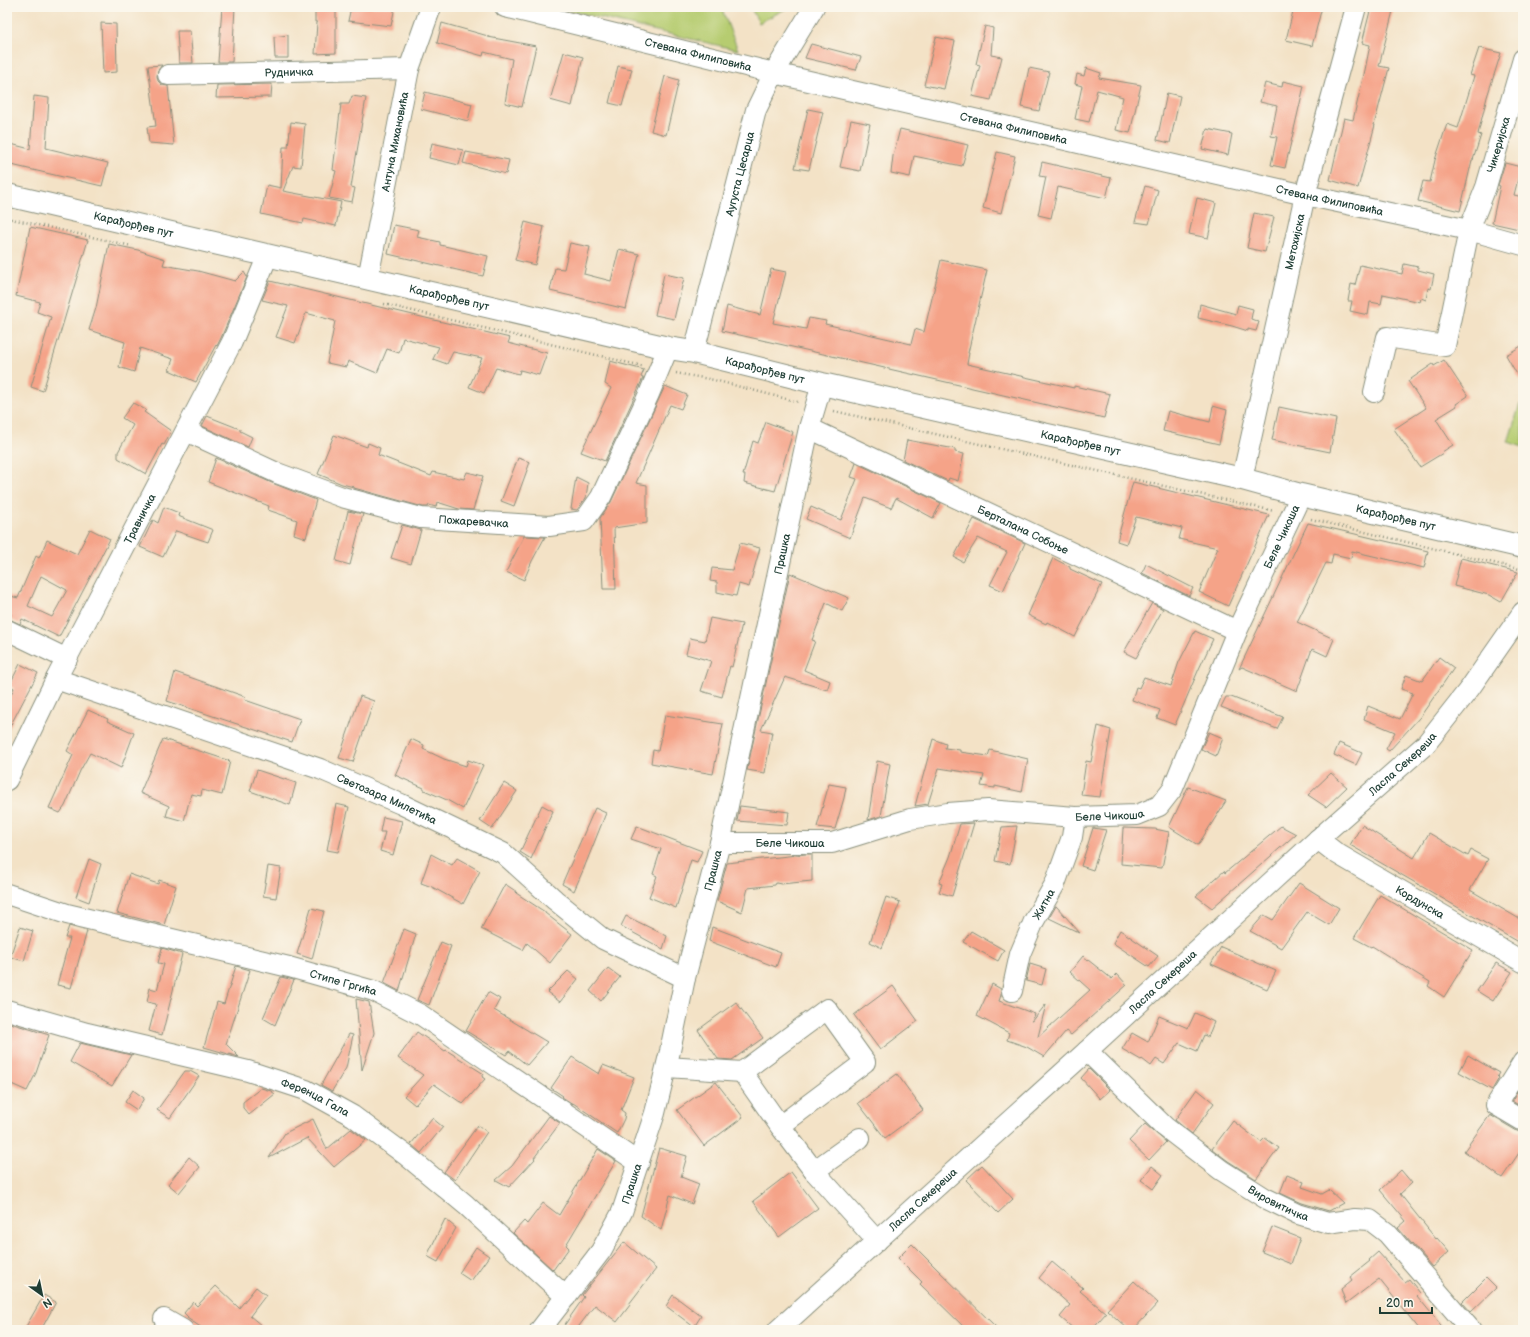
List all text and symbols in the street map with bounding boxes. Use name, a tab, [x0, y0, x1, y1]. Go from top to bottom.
street label: Стевана Филиповића	[643, 36, 753, 74]
street label: Рудничка	[264, 65, 314, 80]
street label: Антуна Михановића	[379, 90, 411, 194]
street label: Стевана Филиповића	[959, 110, 1069, 147]
street label: Чикеријска	[1484, 115, 1513, 174]
street label: Аугуста Цесарца	[723, 130, 757, 218]
street label: Стевана Филиповића	[1274, 182, 1385, 219]
street label: Карађорђев пут	[92, 209, 175, 240]
street label: Метохијска	[1283, 212, 1308, 271]
street label: Карађорђев пут	[408, 282, 490, 313]
street label: Карађорђев пут	[724, 354, 806, 386]
street label: Карађорђев пут	[1039, 428, 1122, 458]
street label: Травничка	[122, 491, 159, 546]
street label: Беле Чикоша	[1261, 502, 1303, 571]
street label: Карађорђев пут	[1355, 502, 1437, 533]
street label: Берталана Собоње	[975, 503, 1071, 557]
street label: Пожаревачка	[438, 513, 510, 531]
street label: Прашка	[772, 532, 793, 576]
street label: Ласла Секереша	[1365, 729, 1440, 799]
street label: Светозара Милетића	[335, 771, 439, 827]
street label: Беле Чикоша	[1075, 807, 1147, 824]
street label: Беле Чикоша	[755, 837, 825, 850]
street label: Прашка	[702, 848, 725, 892]
street label: Кордунска	[1393, 883, 1447, 922]
street label: Житна	[1030, 886, 1058, 922]
street label: Ласла Секереша	[1126, 947, 1200, 1017]
street label: Стипе Гргића	[308, 967, 379, 999]
street label: Ференца Гала	[279, 1076, 352, 1120]
street label: Прашка	[619, 1162, 645, 1206]
street label: Ласла Секереша	[885, 1165, 960, 1235]
street label: Вировитичка	[1245, 1183, 1310, 1224]
north arrow	[22, 1275, 62, 1315]
scale bar	[1380, 1289, 1432, 1315]
text: N	[40, 1295, 54, 1311]
text: 20 m	[1386, 1296, 1413, 1311]

